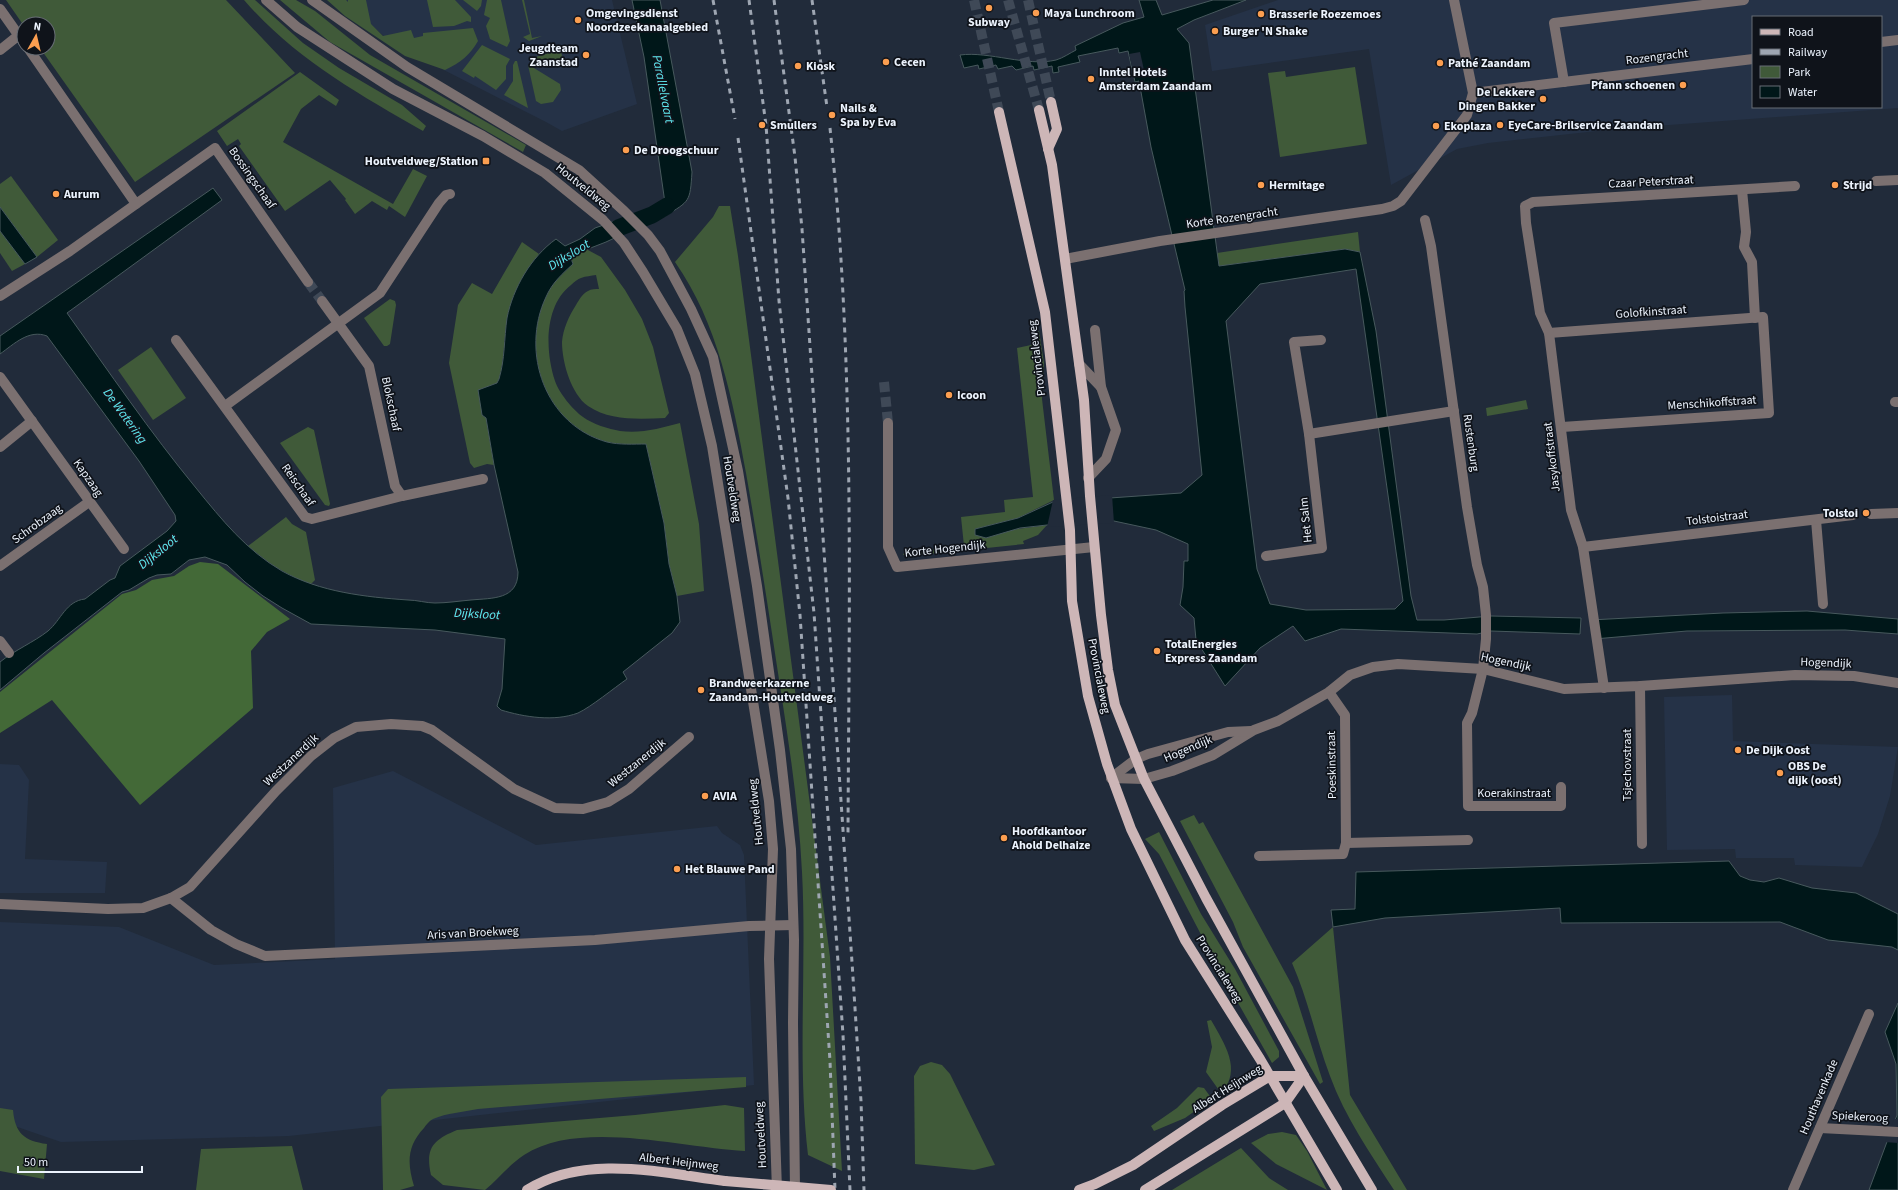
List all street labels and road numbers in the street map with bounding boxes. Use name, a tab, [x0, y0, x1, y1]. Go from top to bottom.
street label: Rozengracht	[1625, 45, 1689, 69]
street label: Bossingschaaf	[224, 144, 280, 213]
street label: Houtveldweg	[552, 159, 614, 215]
street label: Czaar Peterstraat	[1608, 171, 1694, 193]
street label: Korte Rozengracht	[1185, 203, 1279, 233]
street label: Golofkinstraat	[1615, 301, 1687, 323]
street label: Provincialeweg	[1024, 319, 1050, 397]
street label: Blokschaaf	[377, 375, 405, 433]
street label: Menschikoffstraat	[1667, 391, 1757, 415]
street label: Rustenburg	[1459, 413, 1483, 473]
street label: Jasykoffstraat	[1539, 421, 1565, 493]
street label: Houtveldweg	[718, 455, 746, 523]
street label: Kapzaag	[69, 456, 107, 500]
street label: Reischaaf	[277, 460, 319, 510]
street label: Het Salm	[1295, 496, 1317, 544]
street label: Schrobzaag	[8, 500, 66, 548]
street label: Tolstoistraat	[1685, 506, 1749, 530]
street label: Korte Hogendijk	[904, 536, 986, 562]
street label: Provincialeweg	[1083, 637, 1115, 715]
street label: Hogendijk	[1479, 648, 1533, 676]
street label: Hogendijk	[1800, 654, 1852, 672]
street label: Tsjechovstraat	[1619, 729, 1636, 801]
street label: Westzanerdijk	[260, 730, 323, 790]
street label: Hogendijk	[1161, 731, 1215, 767]
street label: Poeskinstraat	[1323, 731, 1341, 799]
street label: Westzanerdijk	[604, 734, 670, 792]
street label: Houtveldweg	[744, 778, 768, 846]
street label: Koerakinstraat	[1477, 785, 1551, 802]
street label: Aris van Broekweg	[427, 922, 519, 944]
street label: Provincialeweg	[1192, 932, 1246, 1006]
street label: Houthavenkade	[1796, 1057, 1842, 1137]
street label: Albert Heijnweg	[1189, 1061, 1265, 1117]
street label: Houtveldweg	[751, 1101, 771, 1169]
street label: Spiekeroog	[1831, 1107, 1889, 1127]
street label: Albert Heijnweg	[639, 1149, 719, 1175]

